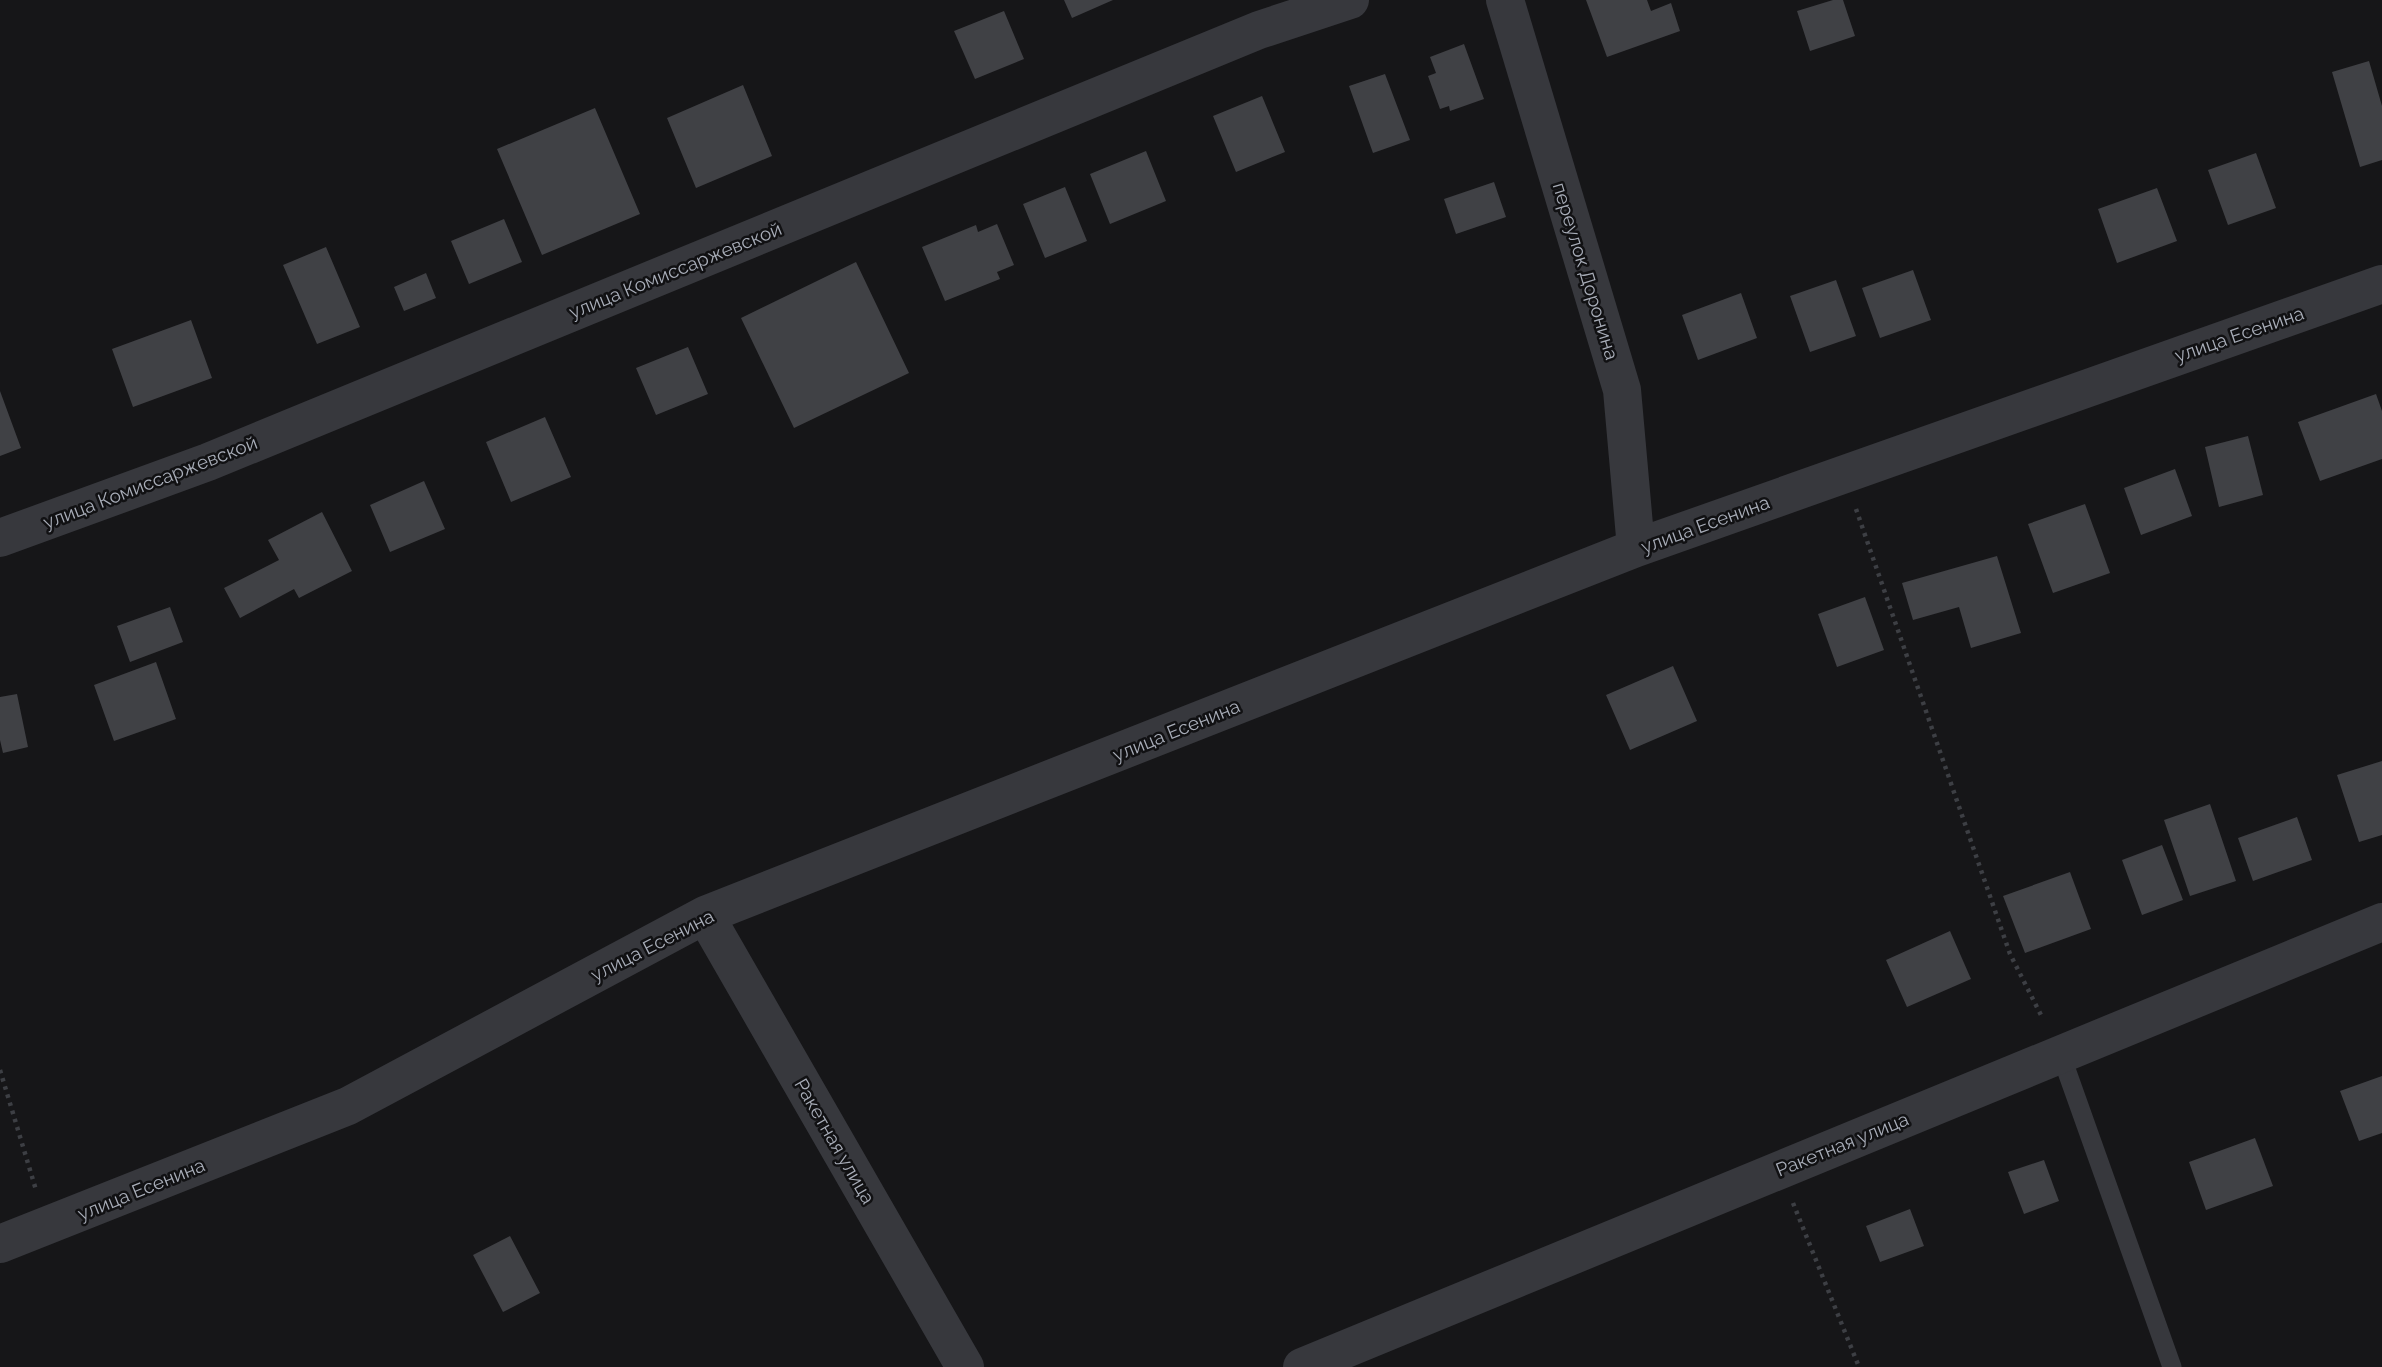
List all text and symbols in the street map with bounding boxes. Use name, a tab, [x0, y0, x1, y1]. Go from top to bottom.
street label: переулок Доронина	[1549, 180, 1623, 362]
street label: улица Комиссаржевской	[565, 217, 785, 323]
street label: улица Есенина	[2172, 302, 2306, 366]
street label: улица Комиссаржевской	[40, 431, 260, 533]
street label: улица Есенина	[1638, 491, 1772, 557]
street label: улица Есенина	[1109, 694, 1243, 766]
street label: улица Есенина	[587, 905, 717, 985]
street label: Ракетная улица	[790, 1074, 880, 1208]
street label: Ракетная улица	[1773, 1107, 1911, 1181]
street label: улица Есенина	[74, 1153, 208, 1225]

